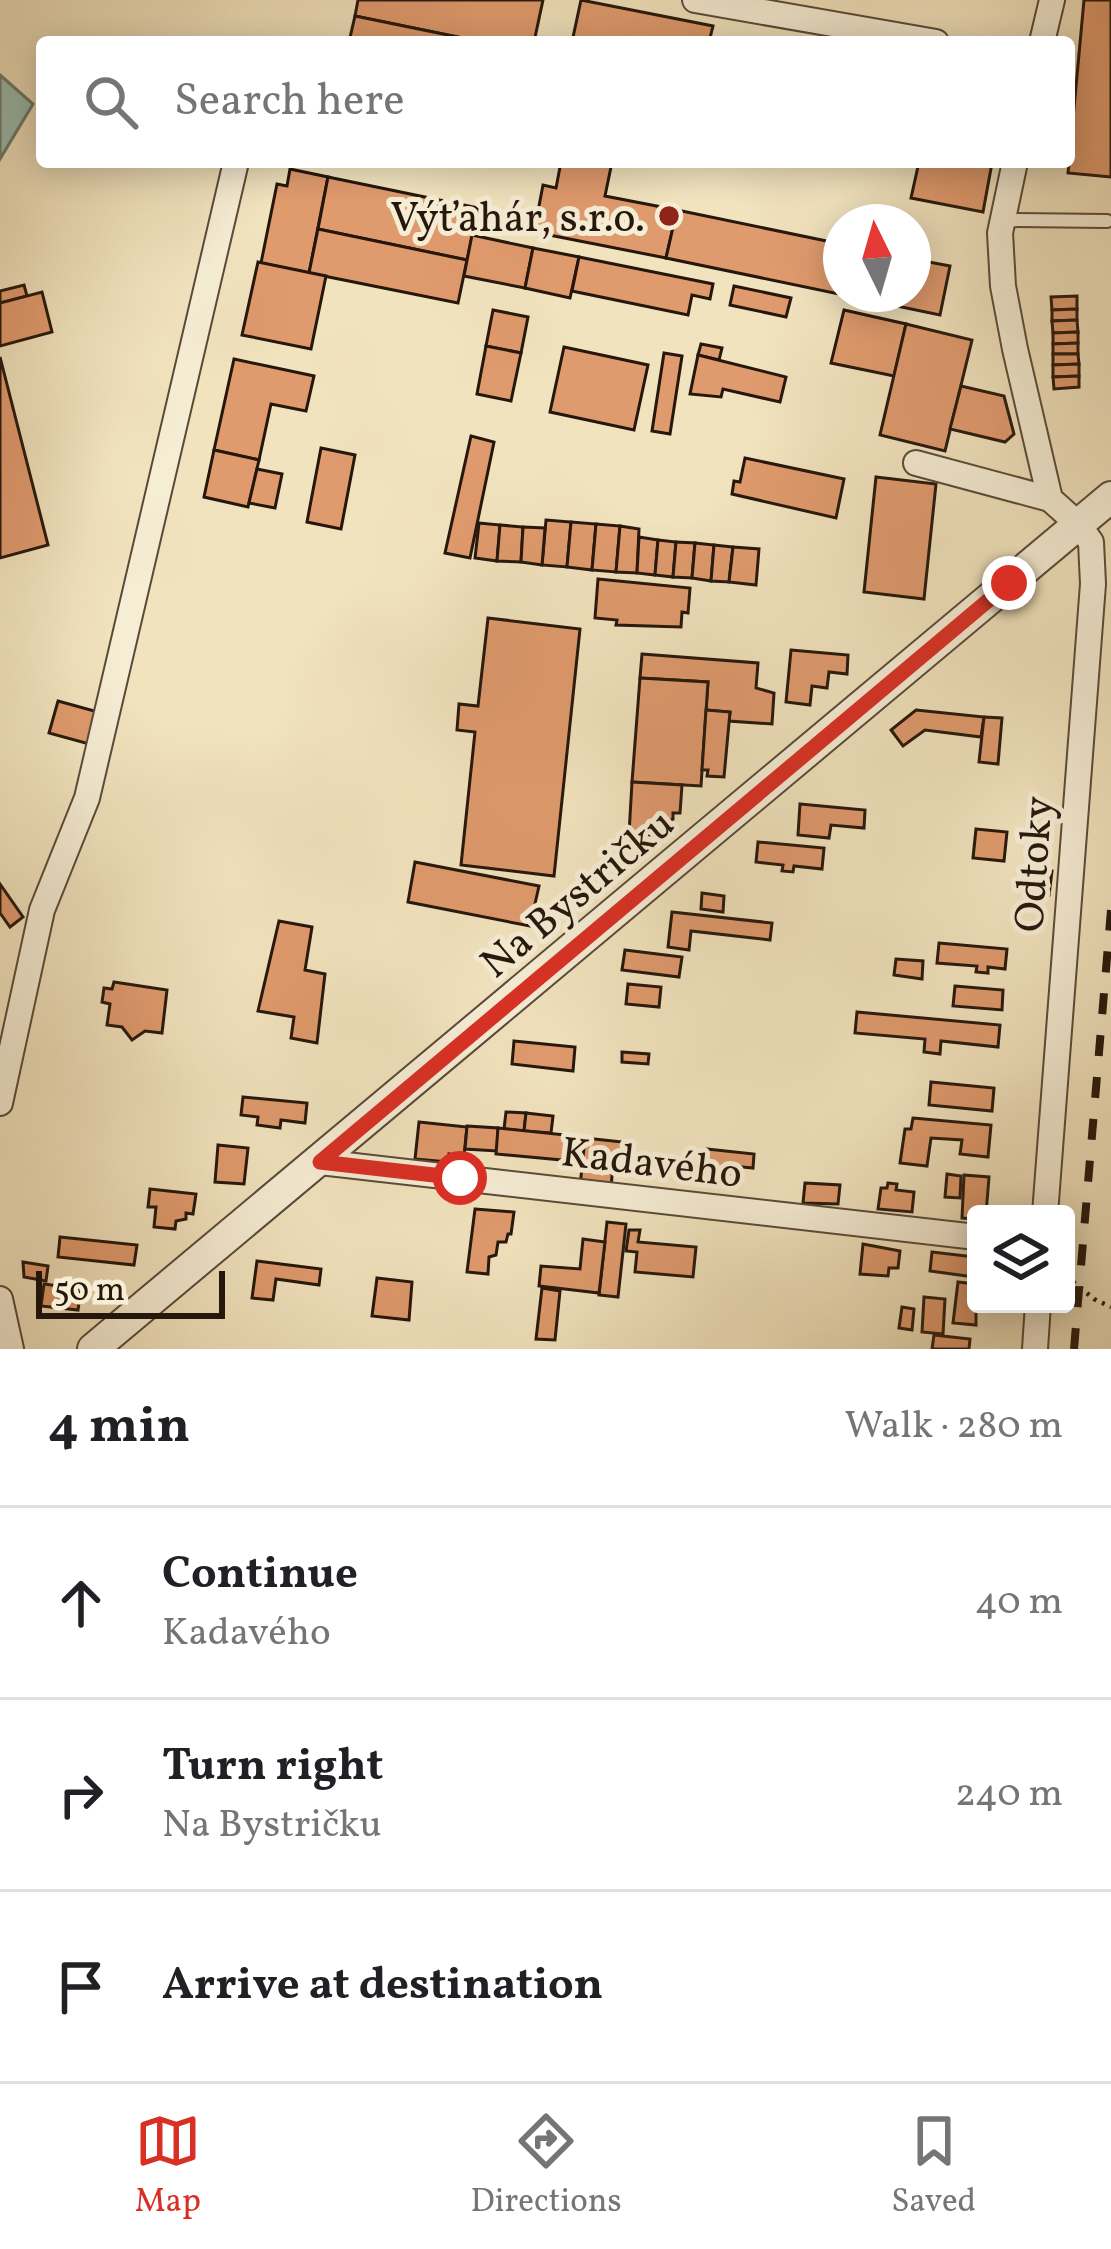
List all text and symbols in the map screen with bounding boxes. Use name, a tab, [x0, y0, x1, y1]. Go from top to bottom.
search box	[36, 36, 1075, 168]
icon: search	[78, 69, 144, 135]
text: Search here	[174, 71, 405, 134]
place label: Výťahár, s.r.o.	[390, 191, 645, 250]
marker: Výťahár, s.r.o.	[656, 203, 682, 229]
north arrow	[823, 204, 931, 312]
route end	[982, 556, 1036, 610]
street label: Odtoky	[1002, 794, 1071, 934]
street label: Na Bystričku	[469, 797, 688, 994]
street label: Kadavého	[558, 1125, 745, 1206]
route start	[433, 1151, 487, 1205]
map controls	[967, 1205, 1075, 1313]
button: layers	[967, 1205, 1075, 1313]
scale bar	[36, 1265, 225, 1318]
text: 50 m	[54, 1269, 125, 1315]
text: 4 min	[48, 1392, 190, 1463]
text: Walk · 280 m	[845, 1400, 1063, 1454]
text: Continue	[162, 1544, 358, 1607]
icon: ahead	[48, 1570, 114, 1636]
text: 40 m	[975, 1576, 1063, 1630]
text: Kadavého	[162, 1607, 331, 1661]
text: Turn right	[162, 1736, 383, 1799]
icon: right	[48, 1762, 114, 1828]
text: 240 m	[955, 1768, 1063, 1822]
text: Na Bystričku	[162, 1799, 382, 1853]
icon: arrive	[48, 1954, 114, 2020]
text: Arrive at destination	[162, 1955, 603, 2018]
tab: Map	[135, 2108, 201, 2226]
tab: Directions	[470, 2108, 622, 2226]
tab: Saved	[891, 2108, 976, 2226]

